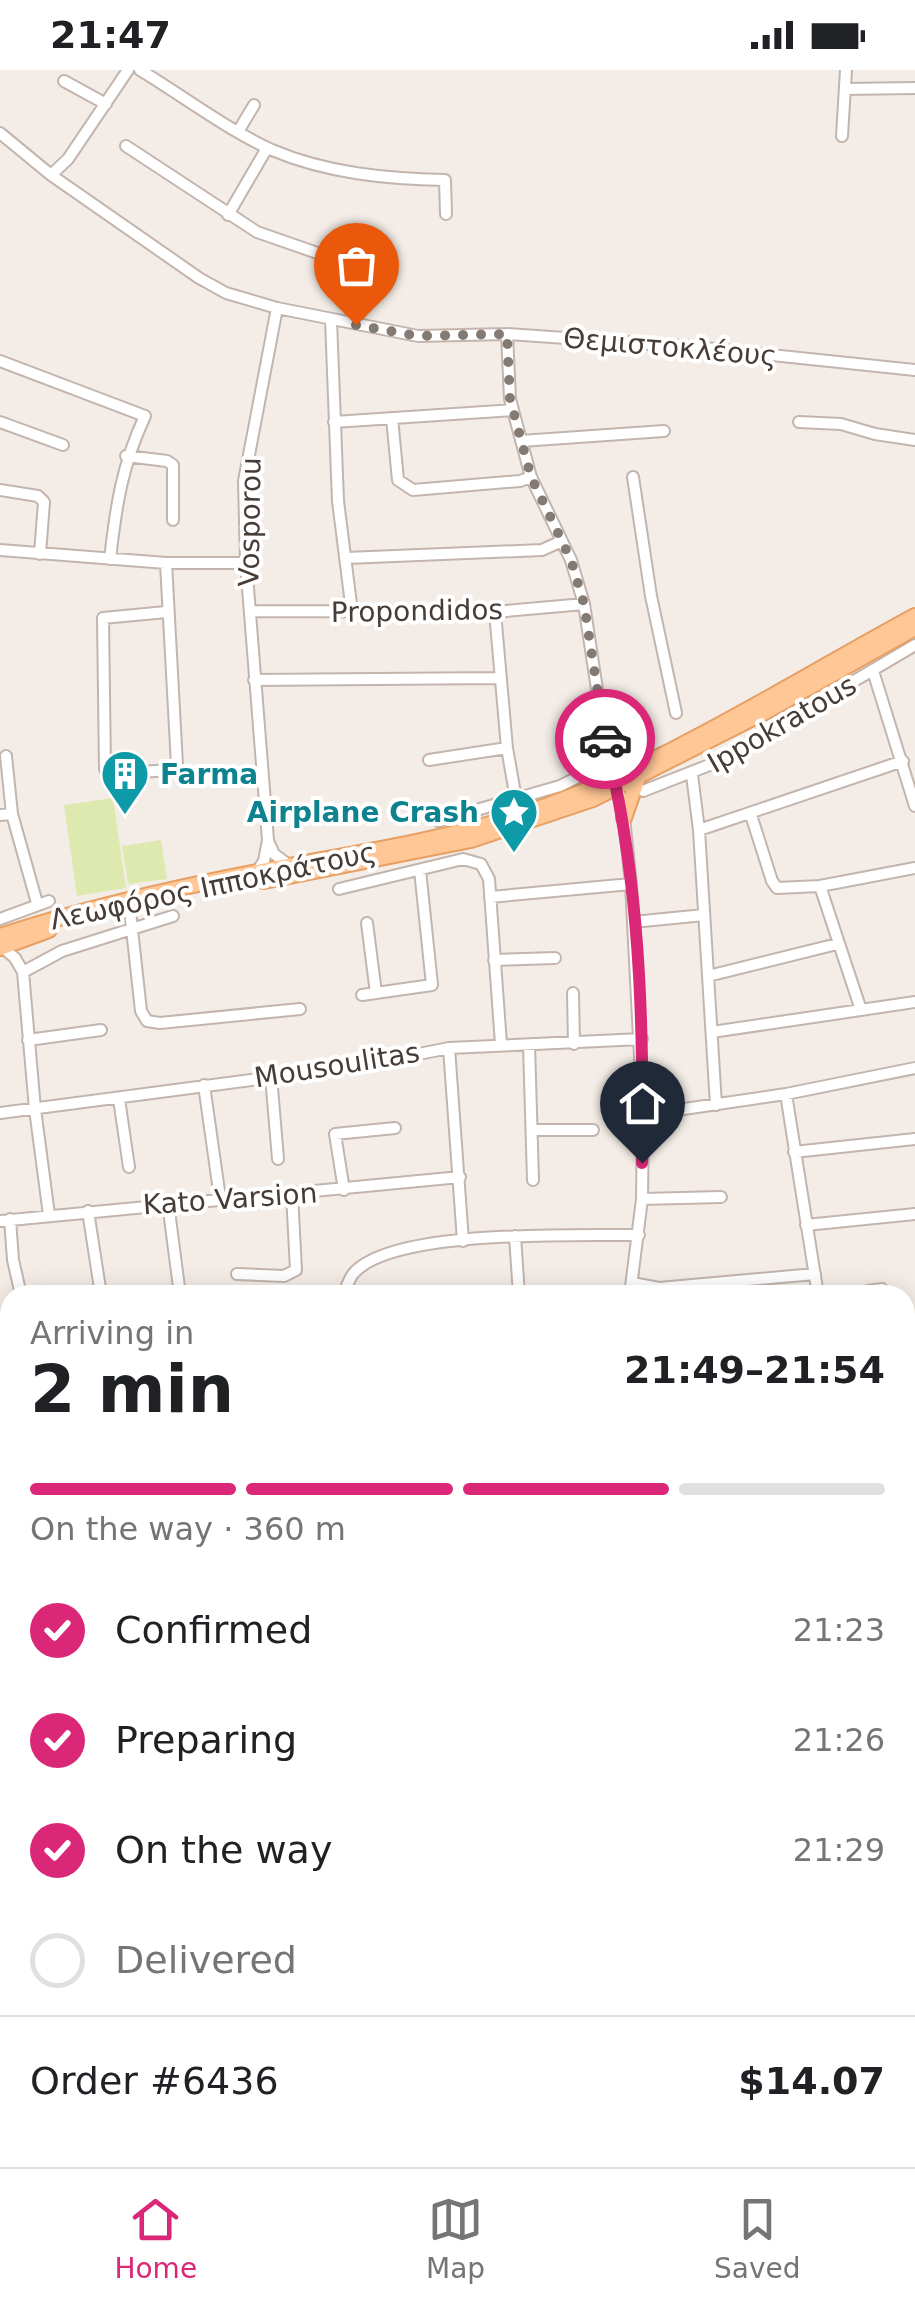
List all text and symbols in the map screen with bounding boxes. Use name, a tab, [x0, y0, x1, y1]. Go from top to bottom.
text: 21:47	[50, 13, 171, 57]
pin	[314, 223, 399, 326]
icon: bag	[329, 238, 384, 293]
street label: Θεμιστοκλέους	[562, 321, 778, 373]
street label: Vosporou	[232, 457, 268, 587]
street label: Propondidos	[331, 593, 503, 629]
street label: Ippokratous	[702, 668, 862, 780]
courier	[555, 689, 655, 789]
icon: car	[578, 712, 633, 767]
building icon: Farma	[99, 748, 151, 816]
place label: Farma	[160, 758, 258, 791]
place icon: Airplane Crash	[488, 786, 540, 854]
place label: Airplane Crash	[247, 796, 479, 829]
street label: Λεωφόρος Ιπποκράτους	[47, 835, 379, 937]
street label: Mousoulitas	[252, 1036, 422, 1094]
pin	[600, 1061, 685, 1164]
icon: home	[615, 1076, 670, 1131]
street label: Kato Varsion	[142, 1176, 318, 1222]
text: Arriving in	[30, 1314, 194, 1352]
text: 21:49–21:54	[624, 1348, 885, 1392]
text: 2 min	[30, 1352, 234, 1427]
text: On the way · 360 m	[30, 1510, 346, 1548]
icon: check	[30, 1603, 85, 1658]
text: Confirmed	[115, 1608, 312, 1652]
text: 21:23	[793, 1611, 885, 1649]
icon: check	[30, 1713, 85, 1768]
text: Preparing	[115, 1718, 297, 1762]
text: 21:26	[793, 1721, 885, 1759]
icon: check	[30, 1823, 85, 1878]
text: On the way	[115, 1828, 332, 1872]
text: 21:29	[793, 1831, 885, 1869]
text: Delivered	[115, 1938, 297, 1982]
text: Order #6436	[30, 2059, 279, 2103]
text: $14.07	[738, 2059, 885, 2103]
tab: Home	[114, 2192, 197, 2285]
tab: Map	[426, 2192, 485, 2285]
tab: Saved	[714, 2192, 801, 2285]

